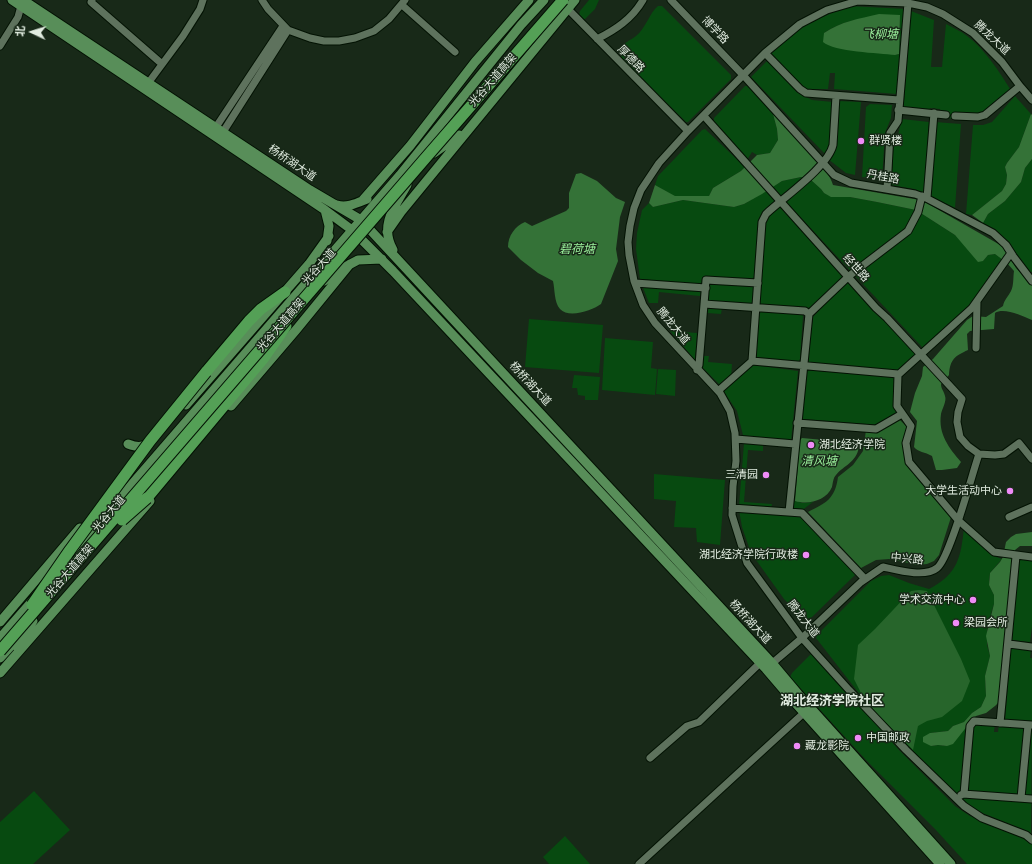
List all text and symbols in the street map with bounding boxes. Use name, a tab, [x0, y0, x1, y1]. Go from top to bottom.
north arrow	[12, 12, 52, 52]
street label: 博学路	[699, 14, 731, 46]
street label: 腾龙大道	[971, 18, 1013, 58]
text: 北	[13, 25, 27, 37]
water label: 飞柳塘	[862, 27, 898, 41]
street label: 厚德路	[615, 43, 647, 75]
street label: 光谷大道高架	[466, 51, 520, 109]
place label: 群贤楼	[869, 134, 902, 148]
marker: 群贤楼	[856, 136, 866, 146]
street label: 杨桥湖大道	[266, 142, 318, 184]
street label: 丹桂路	[866, 168, 900, 186]
water label: 碧荷塘	[559, 242, 595, 256]
street label: 光谷大道	[299, 246, 339, 288]
street label: 经世路	[840, 251, 872, 285]
street label: 光谷大道高架	[254, 296, 308, 354]
street label: 腾龙大道	[654, 305, 692, 347]
street label: 杨桥湖大道	[506, 359, 554, 409]
place label: 湖北经济学院	[819, 438, 885, 452]
marker: 湖北经济学院	[806, 440, 816, 450]
water label: 清风塘	[801, 454, 837, 468]
place label: 三清园	[725, 468, 758, 482]
marker: 三清园	[761, 470, 771, 480]
place label: 大学生活动中心	[925, 484, 1002, 498]
marker: 大学生活动中心	[1005, 486, 1015, 496]
street label: 光谷大道	[90, 493, 128, 535]
street label: 光谷大道高架	[43, 542, 97, 600]
place label: 湖北经济学院行政楼	[699, 548, 798, 562]
marker: 湖北经济学院行政楼	[801, 550, 811, 560]
street label: 中兴路	[890, 551, 924, 567]
place label: 学术交流中心	[899, 593, 965, 607]
marker: 学术交流中心	[968, 595, 978, 605]
street label: 杨桥湖大道	[726, 597, 774, 647]
street label: 腾龙大道	[784, 598, 822, 640]
place label: 梁园会所	[964, 616, 1008, 630]
marker: 梁园会所	[951, 618, 961, 628]
district label: 湖北经济学院社区	[780, 693, 884, 709]
place label: 中国邮政	[866, 731, 910, 745]
marker: 中国邮政	[853, 733, 863, 743]
place label: 藏龙影院	[805, 739, 849, 753]
marker: 藏龙影院	[792, 741, 802, 751]

